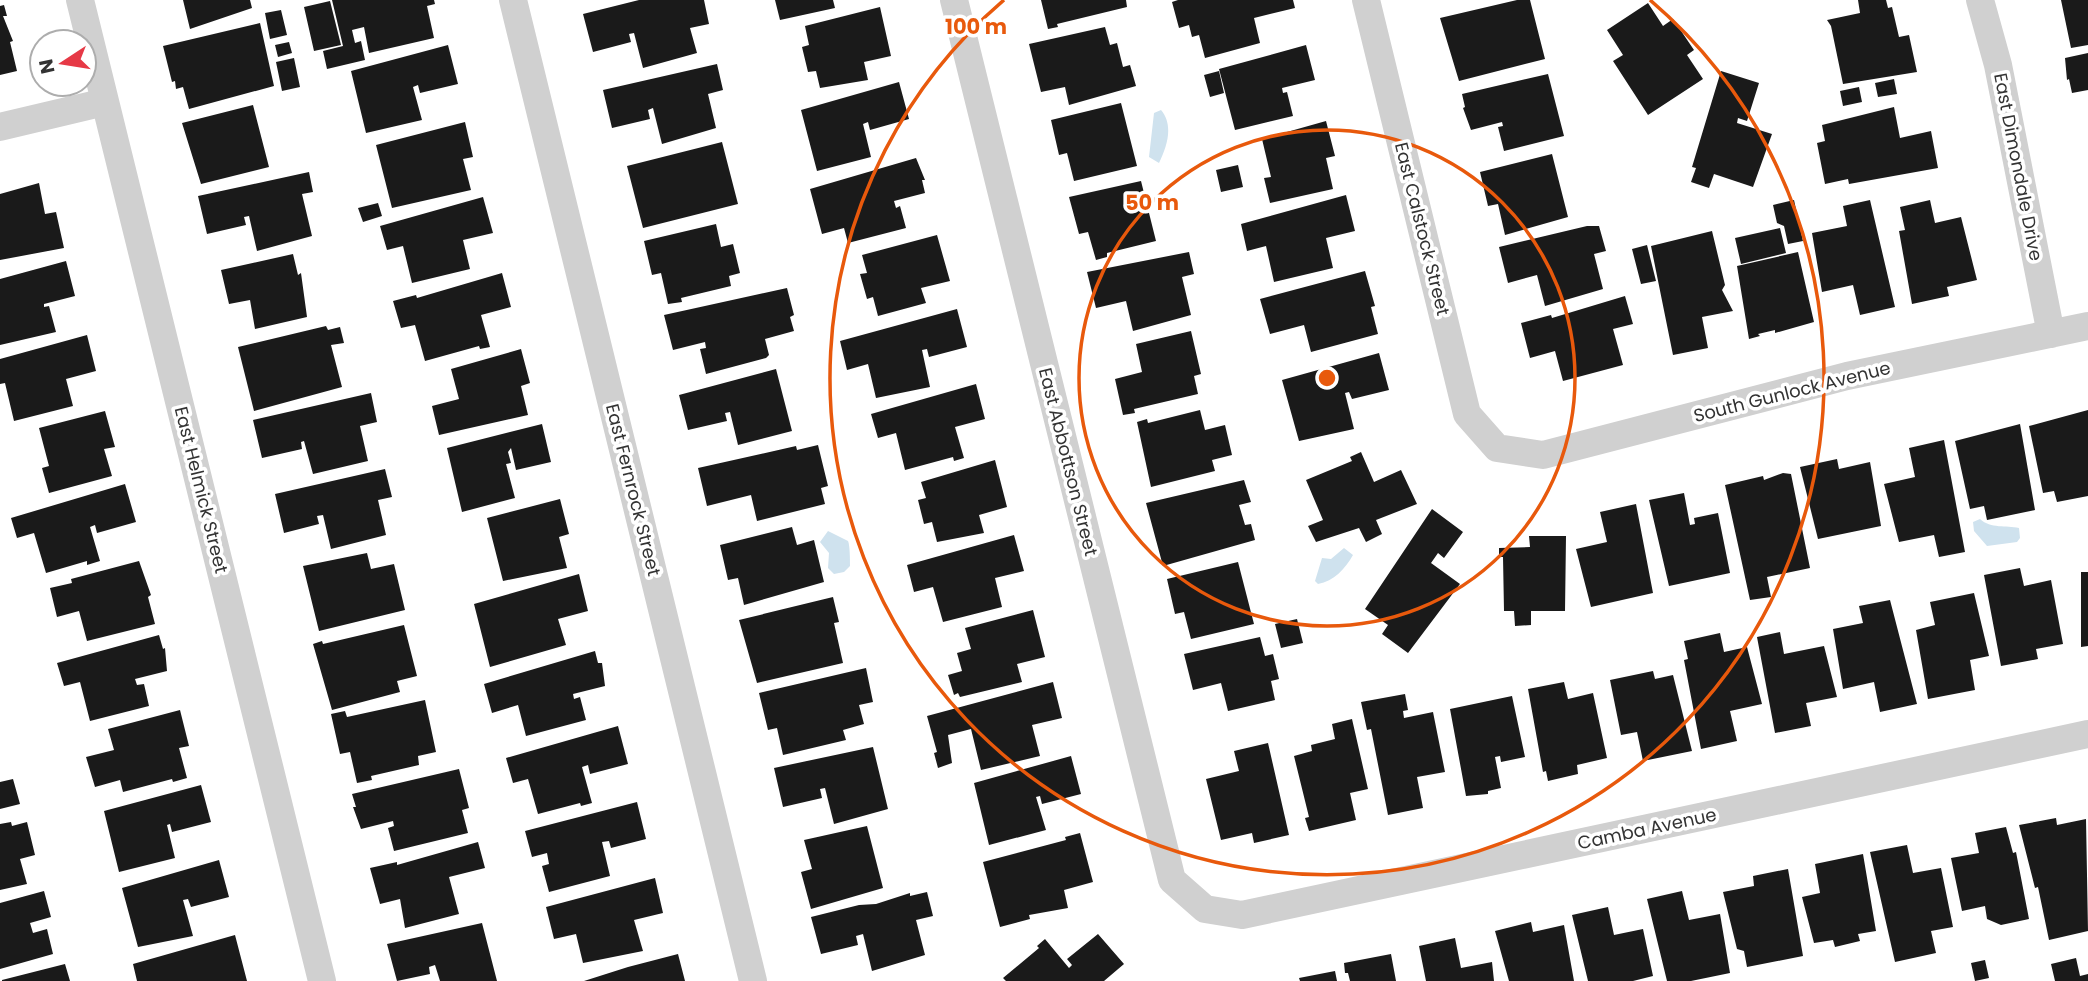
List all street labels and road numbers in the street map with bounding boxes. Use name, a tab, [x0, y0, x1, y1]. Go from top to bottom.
street label: East Dimondale Drive	[1988, 71, 2049, 263]
street label: East Calstock Street	[1389, 140, 1456, 318]
street label: South Gunlock Avenue	[1691, 355, 1893, 428]
street label: East Abbottson Street	[1033, 365, 1104, 559]
street label: East Fernrock Street	[600, 401, 667, 579]
street label: East Helmick Street	[169, 404, 234, 576]
street label: Camba Avenue	[1575, 802, 1719, 855]

